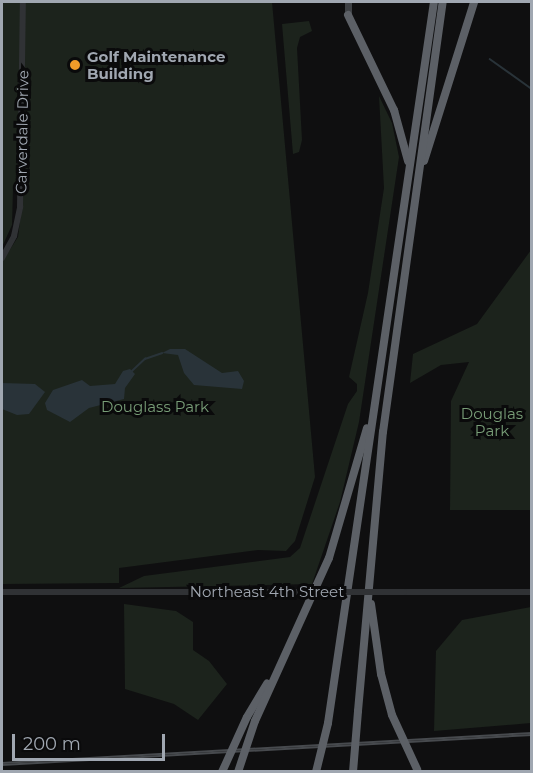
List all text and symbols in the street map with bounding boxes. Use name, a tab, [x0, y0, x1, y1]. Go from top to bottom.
place label: Golf Maintenance Building	[87, 47, 225, 82]
marker: Golf Maintenance Building	[68, 58, 82, 72]
street label: Carverdale Drive	[12, 70, 32, 194]
park label: Douglass Park	[101, 398, 209, 416]
park label: Douglas Park	[461, 404, 523, 439]
street label: Northeast 4th Street	[190, 583, 344, 601]
scale bar	[15, 722, 168, 760]
text: 200 m	[23, 733, 81, 755]

